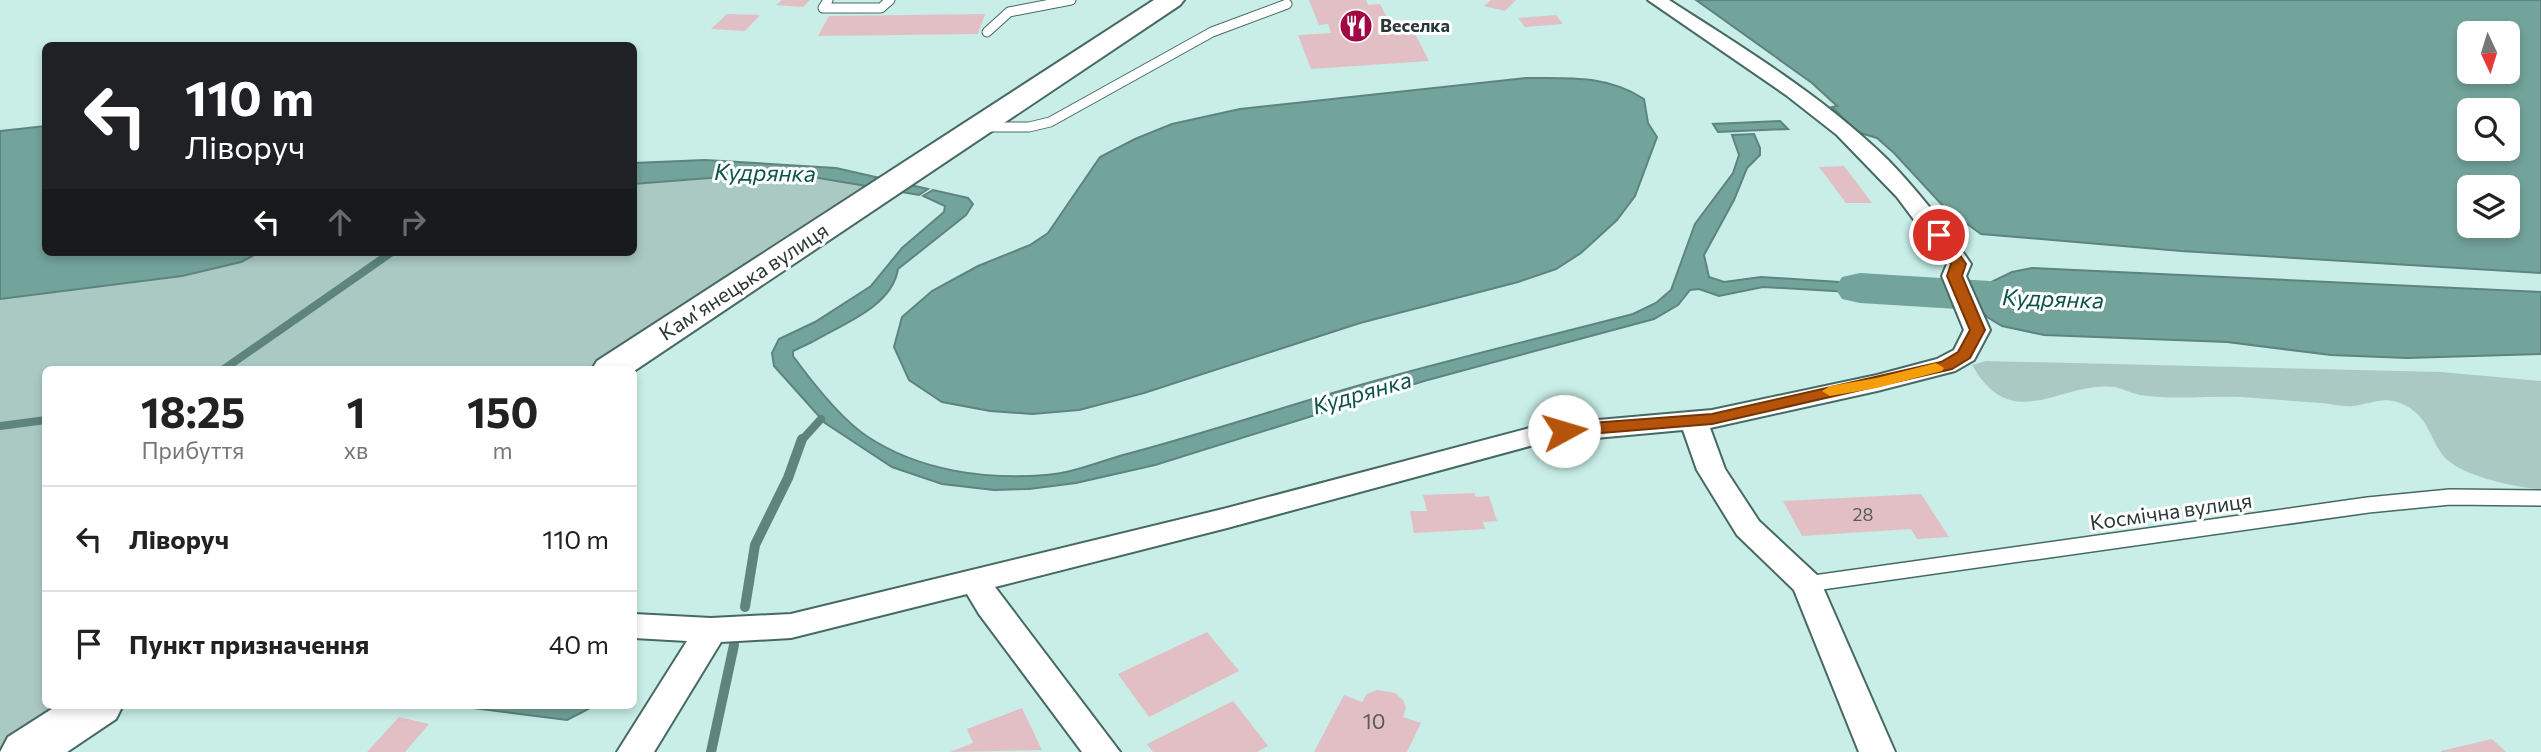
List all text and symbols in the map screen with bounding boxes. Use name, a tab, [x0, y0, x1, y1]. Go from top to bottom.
restaurant icon: Веселка	[1337, 7, 1375, 45]
place label: Веселка	[1380, 14, 1450, 36]
north arrow	[2457, 21, 2520, 84]
map controls	[2457, 21, 2520, 238]
text: 110 m	[185, 66, 314, 126]
icon: left	[70, 70, 161, 161]
button: search	[2457, 98, 2520, 161]
text: Ліворуч	[185, 126, 305, 166]
water label: Кудрянка	[714, 157, 816, 187]
button: layers	[2457, 175, 2520, 238]
icon: left	[248, 203, 286, 241]
icon: ahead	[321, 203, 359, 241]
icon: right	[394, 203, 432, 241]
pin	[1909, 205, 1969, 265]
icon: arrive	[1920, 216, 1958, 254]
street label: Камʼянецька вулиця	[654, 217, 832, 345]
water label: Кудрянка	[2002, 282, 2104, 314]
water label: Кудрянка	[1309, 365, 1415, 420]
text: 18:25	[141, 385, 245, 437]
text: 1	[347, 385, 366, 437]
text: 150	[467, 385, 538, 437]
position arrow	[1527, 394, 1601, 468]
text: Прибуття	[141, 436, 244, 464]
text: хв	[344, 436, 368, 464]
text: m	[493, 436, 513, 464]
street label: Космічна вулиця	[2088, 487, 2253, 534]
house number: 28	[1853, 503, 1874, 525]
icon: left	[70, 520, 108, 558]
text: Ліворуч	[129, 523, 229, 554]
text: 110 m	[542, 523, 609, 554]
icon: arrive	[70, 625, 108, 663]
text: Пункт призначення	[129, 628, 369, 659]
text: 40 m	[549, 628, 609, 659]
house number: 10	[1363, 708, 1385, 733]

